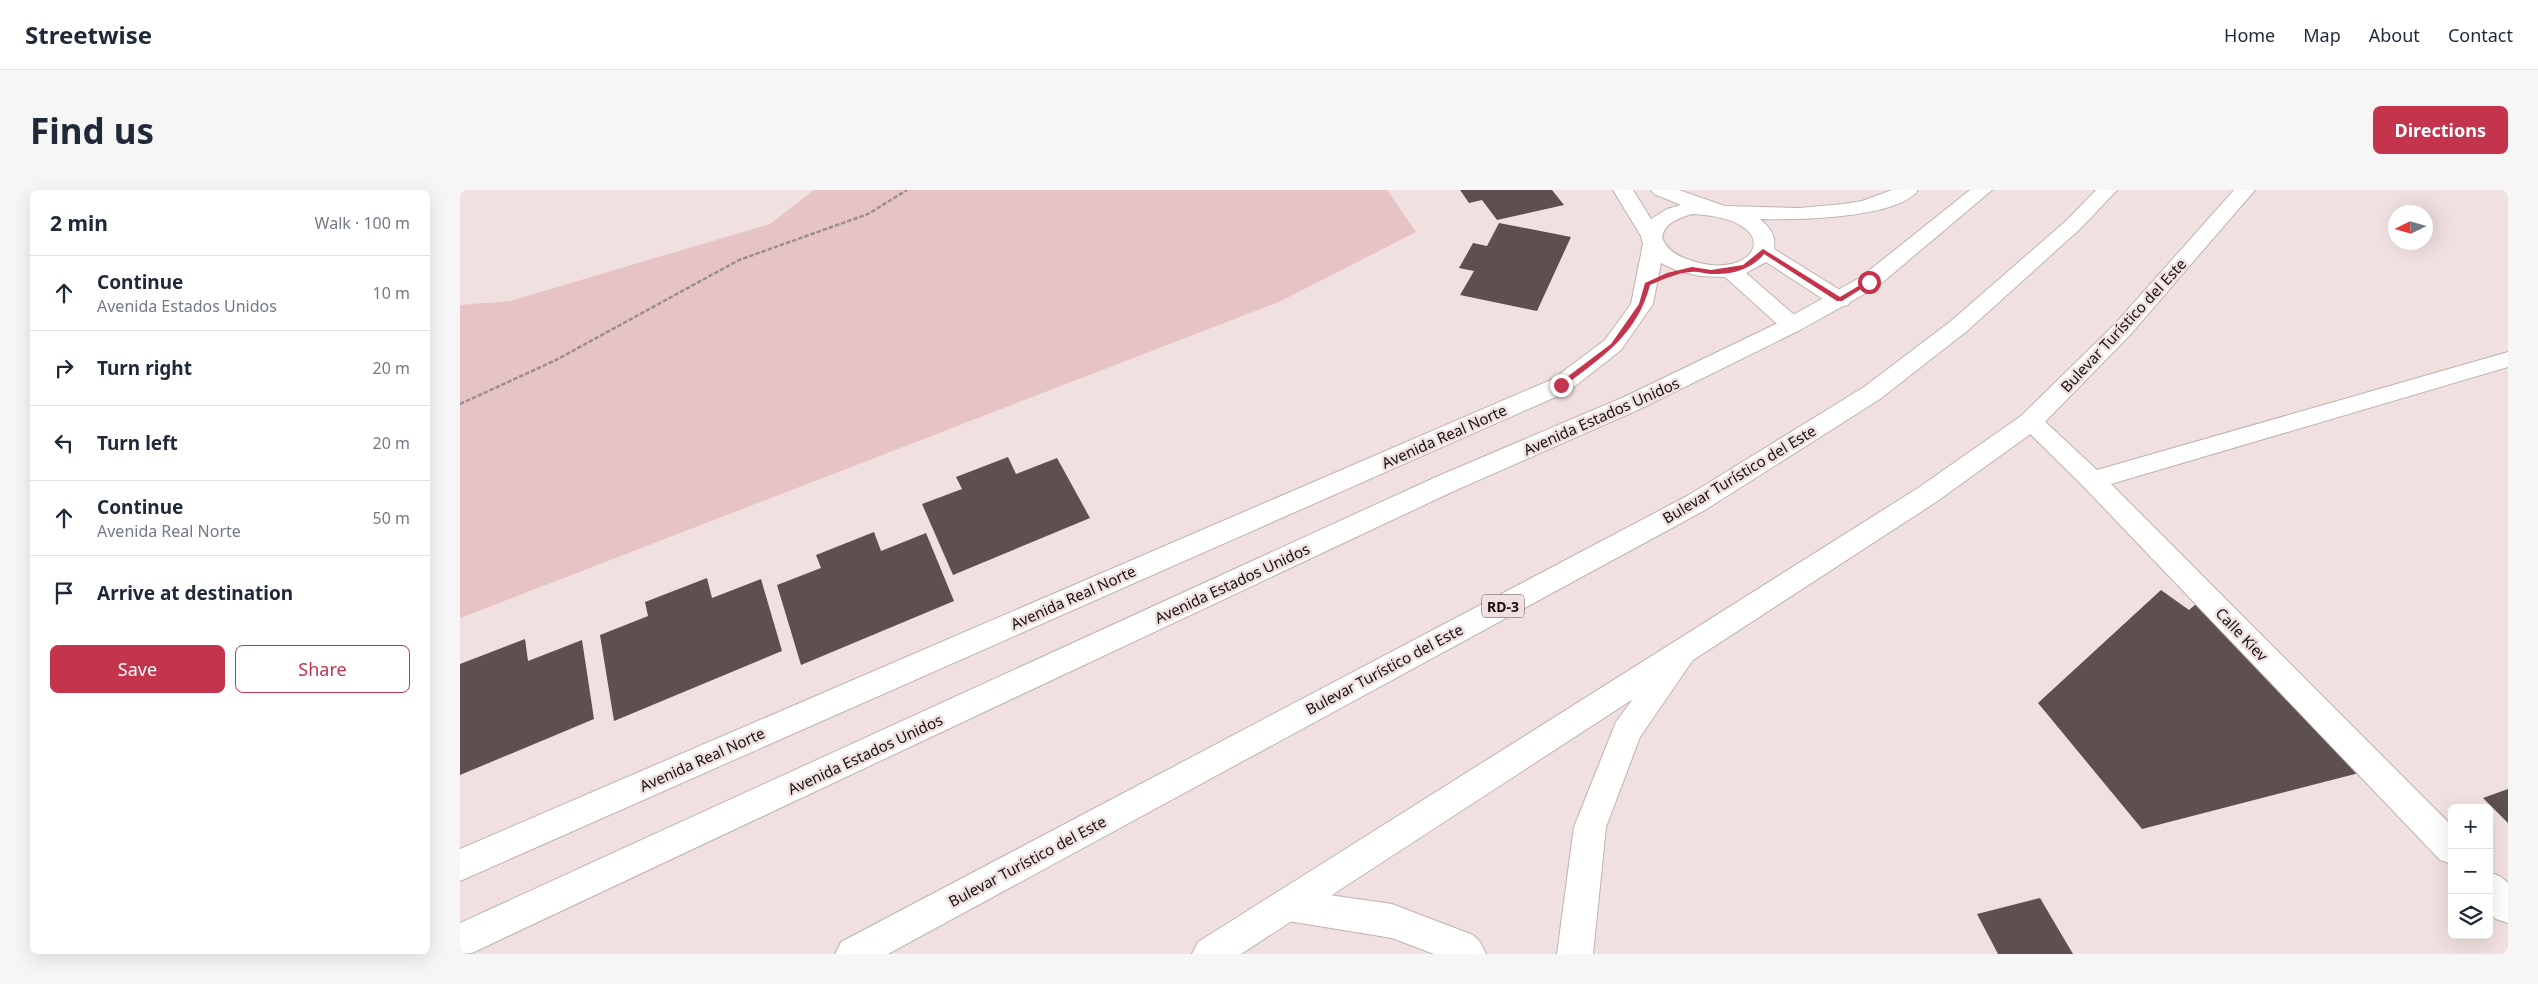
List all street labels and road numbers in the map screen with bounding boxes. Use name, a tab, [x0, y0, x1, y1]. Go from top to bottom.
street label: Bulevar Turístico del Este	[2056, 254, 2190, 396]
street label: Avenida Estados Unidos	[1520, 373, 1682, 459]
street label: Avenida Real Norte	[1378, 399, 1510, 473]
street label: Bulevar Turístico del Este	[1659, 420, 1819, 528]
street label: Avenida Estados Unidos	[1151, 538, 1313, 628]
street label: Avenida Real Norte	[1007, 560, 1139, 634]
road number: RD-3	[1482, 594, 1524, 618]
street label: Calle Kiev	[2212, 603, 2273, 665]
street label: Bulevar Turístico del Este	[1302, 619, 1466, 719]
street label: Avenida Estados Unidos	[784, 709, 946, 799]
street label: Avenida Real Norte	[636, 722, 768, 796]
street label: Bulevar Turístico del Este	[945, 811, 1109, 911]

